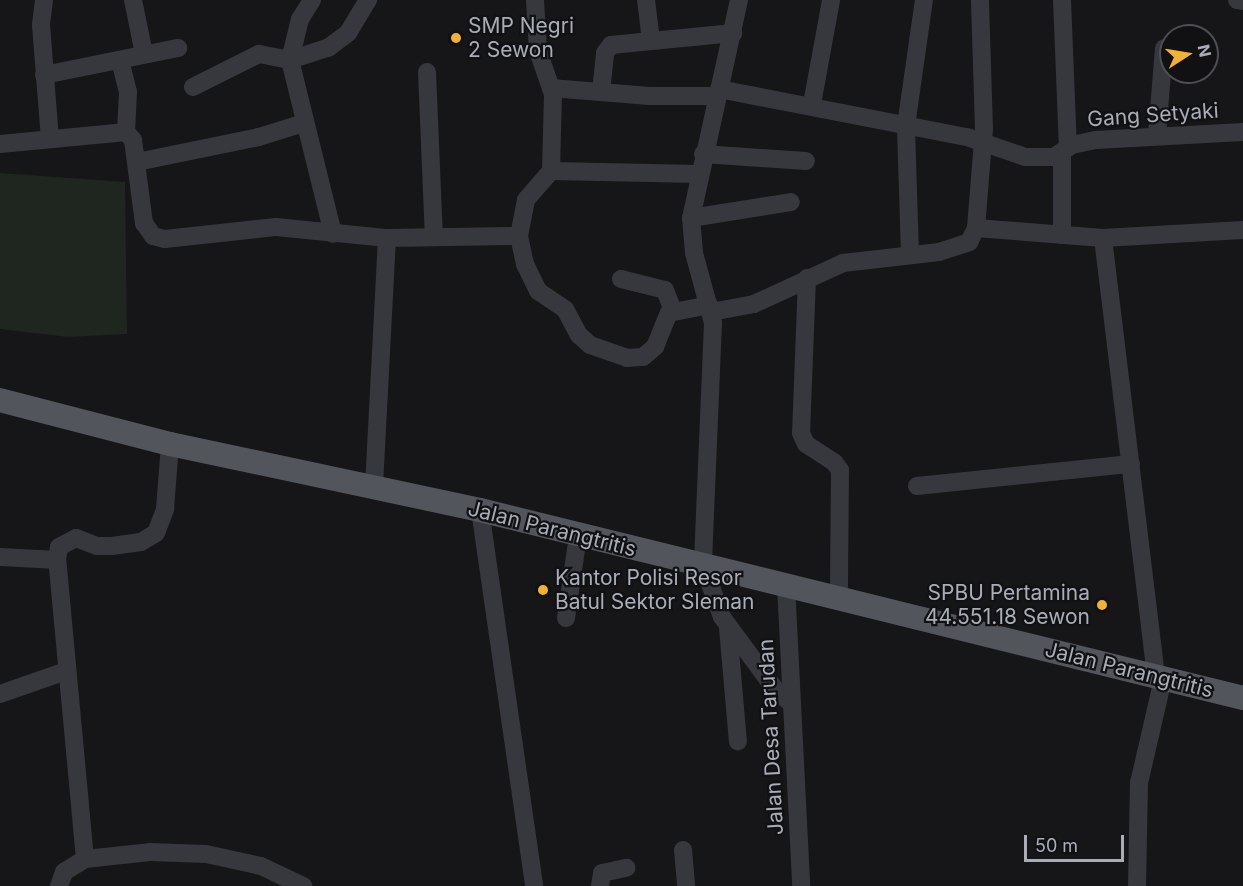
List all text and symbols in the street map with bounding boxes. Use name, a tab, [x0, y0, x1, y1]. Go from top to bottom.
place label: SMP Negri 2 Sewon	[468, 13, 574, 63]
north arrow	[1159, 24, 1219, 84]
marker: SMP Negri 2 Sewon	[449, 31, 463, 45]
text: N	[1194, 43, 1216, 59]
street label: Gang Setyaki	[1086, 98, 1220, 132]
street label: Jalan Parangtritis	[465, 496, 639, 562]
place label: Kantor Polisi Resor Batul Sektor Sleman	[555, 565, 755, 615]
place label: SPBU Pertamina 44.551.18 Sewon	[925, 580, 1090, 630]
marker: Kantor Polisi Resor Batul Sektor Sleman	[536, 583, 550, 597]
marker: SPBU Pertamina 44.551.18 Sewon	[1095, 598, 1109, 612]
street label: Jalan Parangtritis	[1042, 637, 1216, 703]
street label: Jalan Desa Tarudan	[753, 638, 789, 836]
scale bar	[1027, 823, 1128, 861]
text: 50 m	[1035, 835, 1078, 856]

